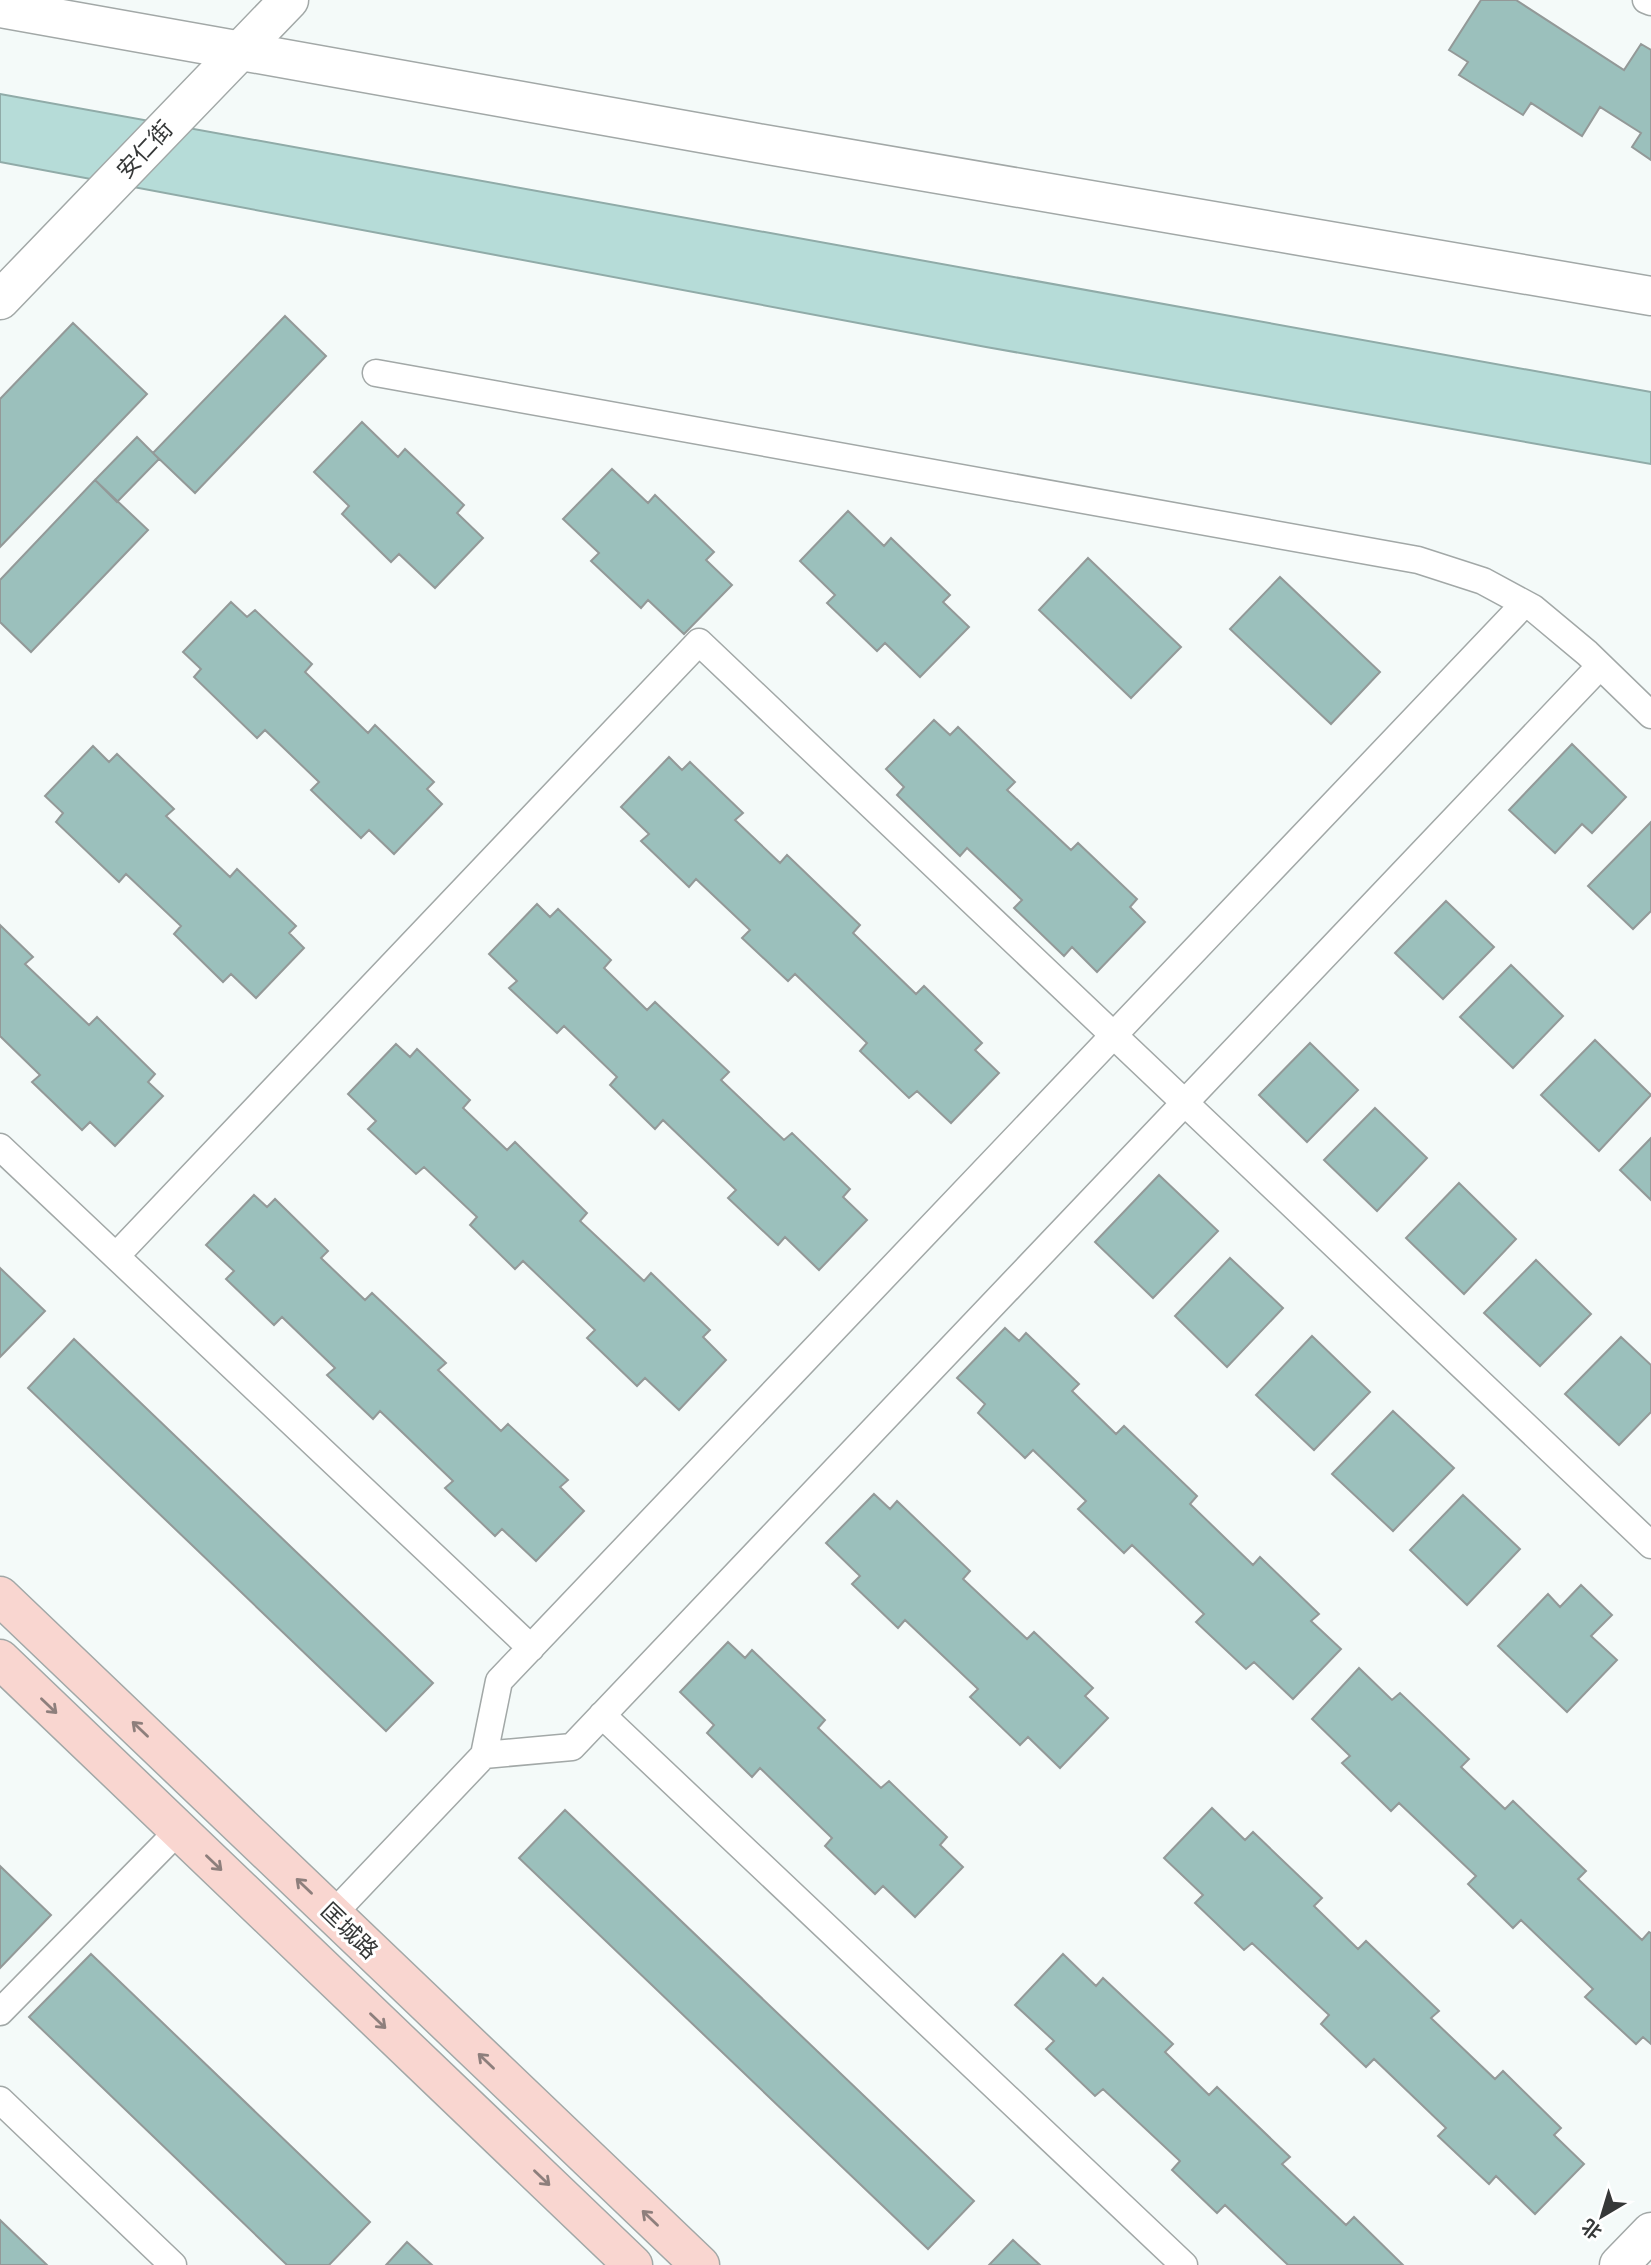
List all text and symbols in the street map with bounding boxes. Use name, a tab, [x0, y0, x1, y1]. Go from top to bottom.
street label: 安仁街	[109, 113, 179, 185]
one-way arrow	[40, 1698, 57, 1715]
one-way arrow	[131, 1721, 148, 1738]
one-way arrow	[205, 1855, 222, 1872]
one-way arrow	[296, 1878, 313, 1895]
street label: 匡城路	[314, 1895, 386, 1965]
one-way arrow	[369, 2012, 386, 2029]
one-way arrow	[478, 2052, 495, 2069]
one-way arrow	[533, 2169, 551, 2186]
north arrow	[1567, 2181, 1637, 2251]
one-way arrow	[642, 2209, 659, 2226]
text: 北	[1576, 2213, 1607, 2245]

